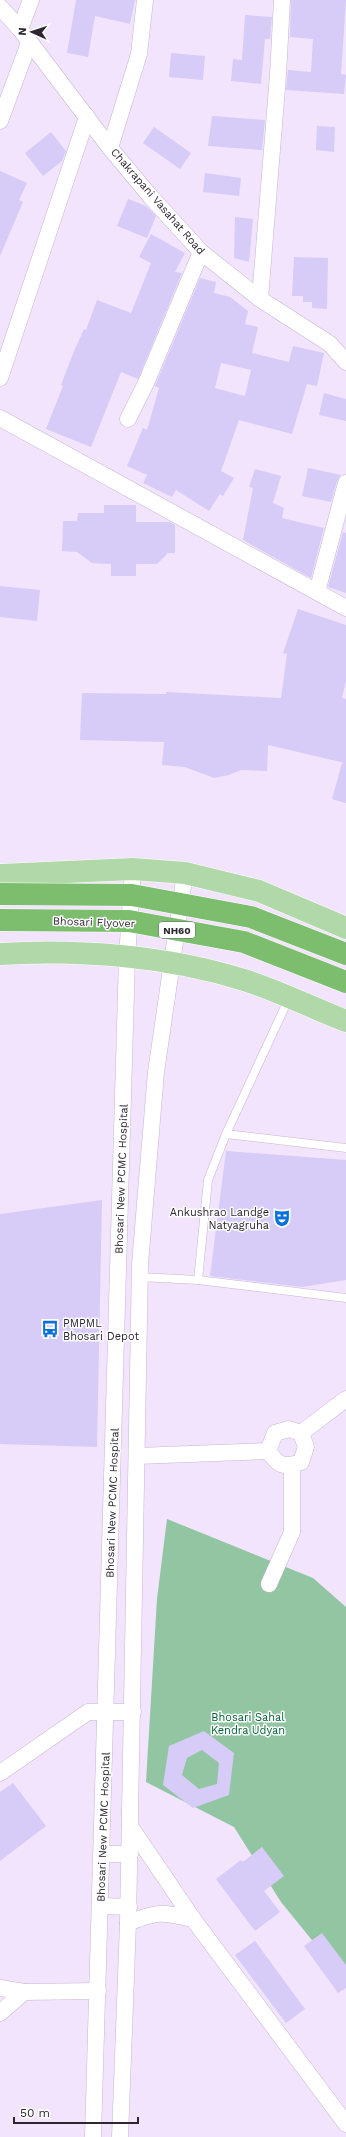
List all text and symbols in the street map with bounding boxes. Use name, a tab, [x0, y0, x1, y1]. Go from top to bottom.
north arrow	[12, 12, 52, 52]
text: N	[16, 27, 29, 36]
street label: Chakrapani Vasahat Road	[108, 146, 207, 257]
street label: Bhosari Flyover	[53, 915, 136, 930]
road number: NH60	[159, 922, 195, 938]
street label: Bhosari New PCMC Hospital	[112, 1103, 131, 1254]
place label: Ankushrao Landge Natyagruha	[170, 1206, 269, 1232]
theatre icon: Ankushrao Landge Natyagruha	[272, 1208, 292, 1228]
place label: PMPML Bhosari Depot	[63, 1317, 139, 1343]
bus stop icon: PMPML Bhosari Depot	[40, 1319, 60, 1339]
street label: Bhosari New PCMC Hospital	[103, 1427, 122, 1578]
park label: Bhosari Sahal Kendra Udyan	[211, 1711, 285, 1737]
street label: Bhosari New PCMC Hospital	[94, 1751, 113, 1902]
scale bar	[14, 2099, 138, 2125]
text: 50 m	[20, 2106, 50, 2120]

